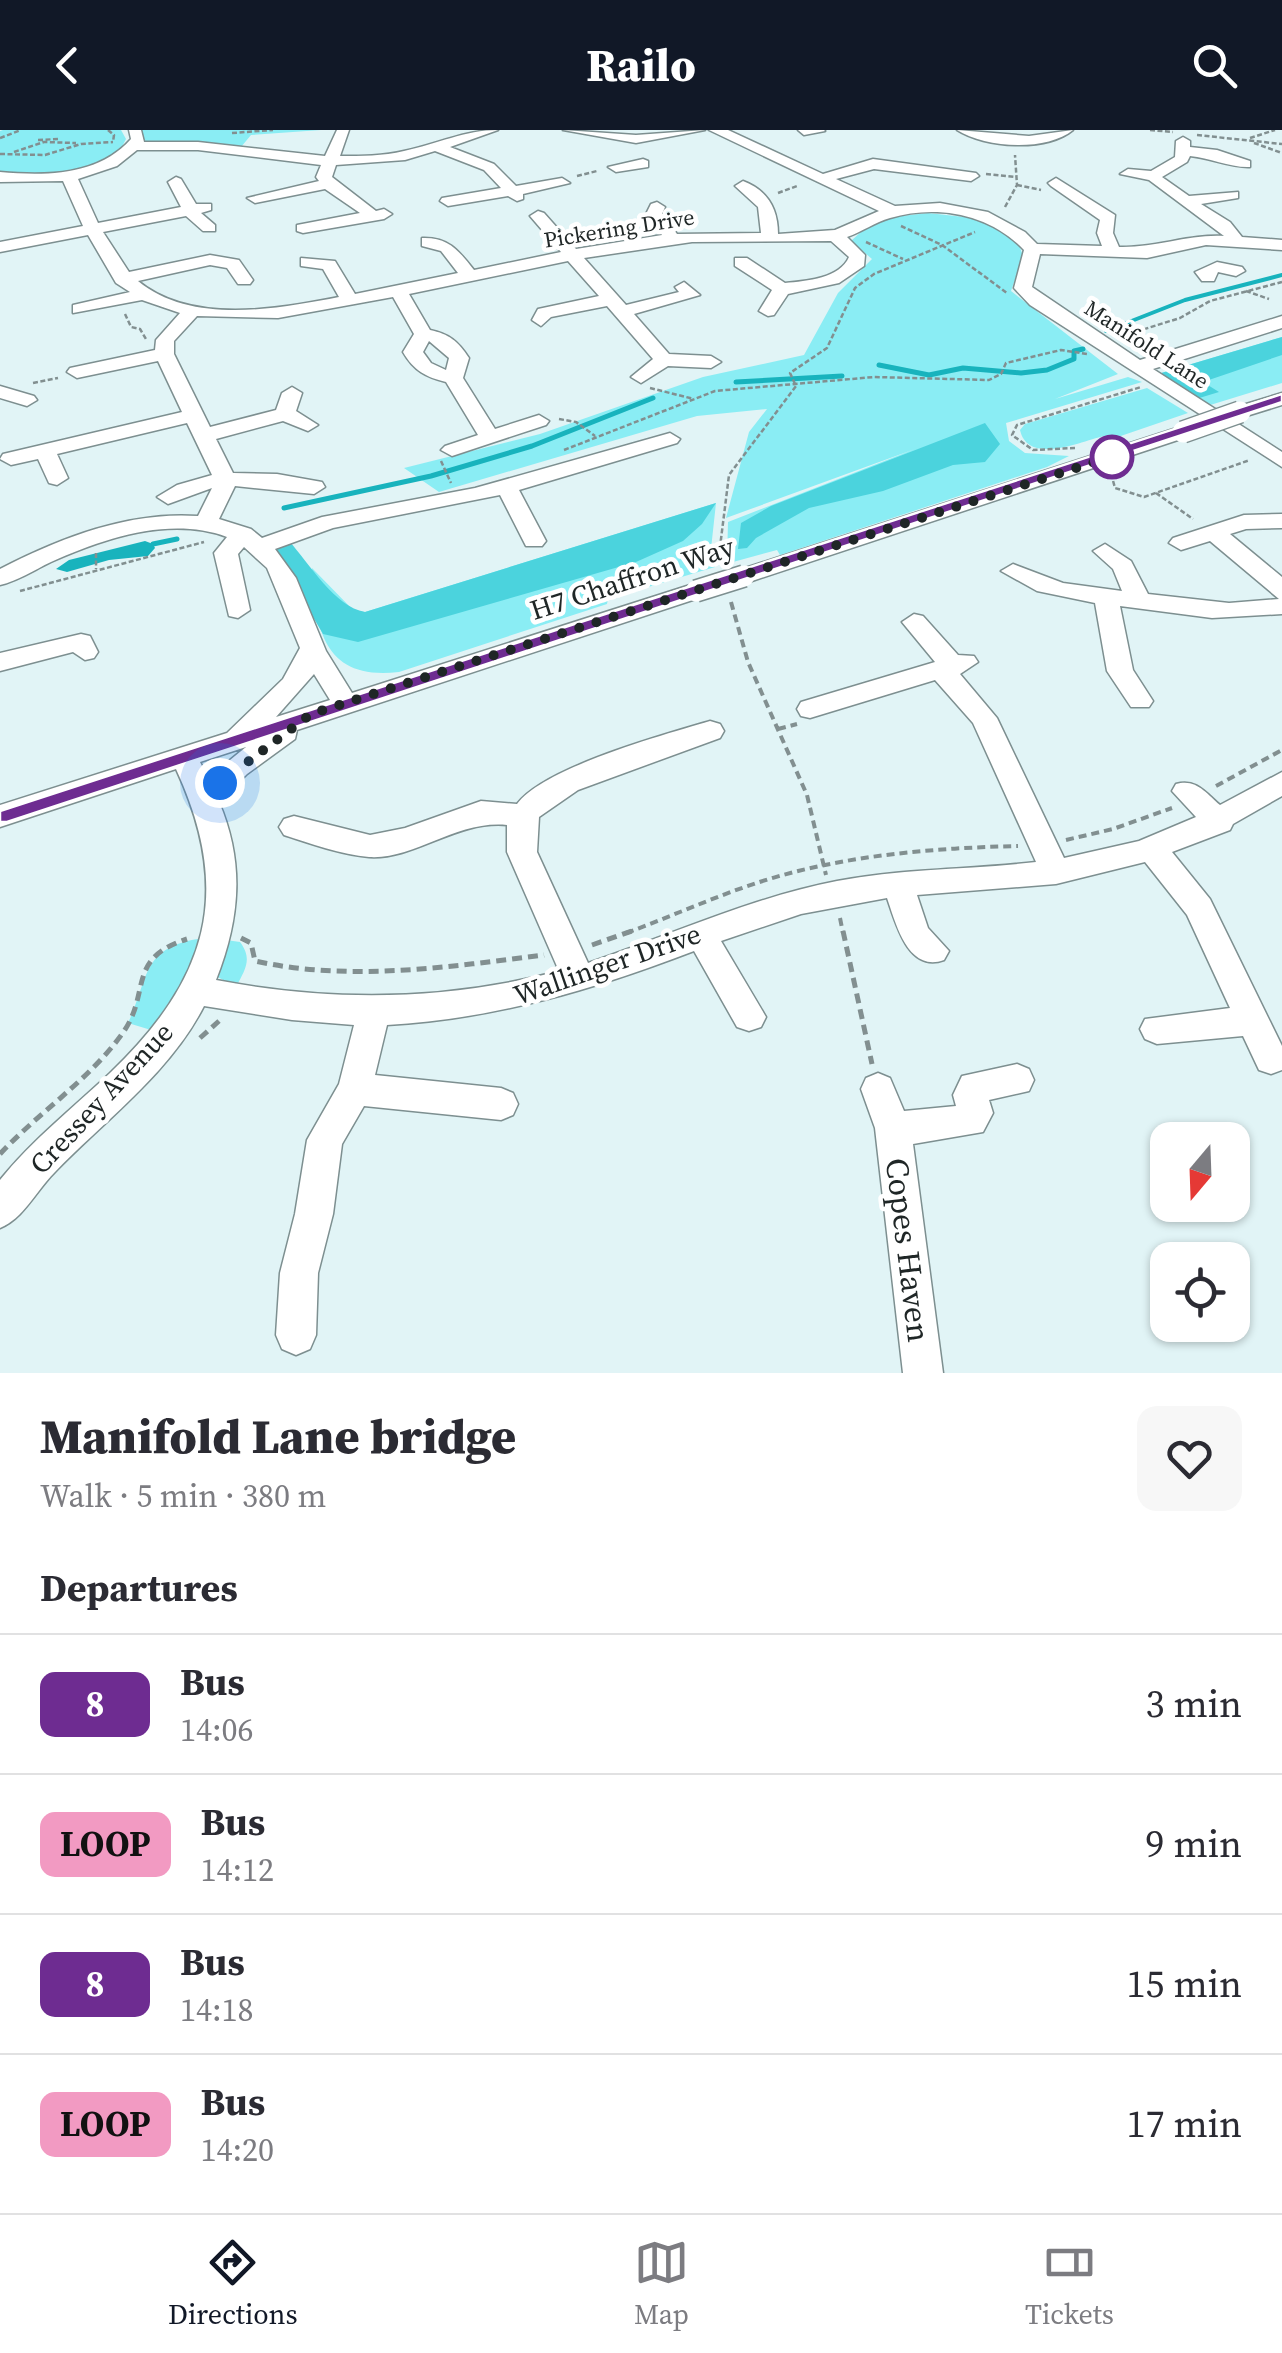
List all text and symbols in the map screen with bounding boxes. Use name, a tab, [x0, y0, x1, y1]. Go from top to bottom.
text: Railo	[586, 34, 696, 96]
icon: back	[40, 38, 95, 93]
icon: search	[1187, 38, 1242, 93]
street label: Pickering Drive	[542, 201, 696, 255]
street label: Manifold Lane	[1079, 293, 1215, 395]
unlabelled marker	[1091, 436, 1133, 478]
street label: H7 Chaffron Way	[525, 527, 740, 629]
your location	[195, 758, 245, 808]
street label: Wallinger Drive	[508, 914, 706, 1014]
street label: Cressey Avenue	[21, 1014, 181, 1182]
north arrow	[1150, 1122, 1250, 1222]
map controls	[1150, 1122, 1250, 1342]
street label: Copes Haven	[875, 1155, 941, 1345]
button: locate	[1150, 1242, 1250, 1342]
text: Manifold Lane bridge	[40, 1403, 516, 1469]
button: heart	[1137, 1406, 1242, 1511]
text: Walk · 5 min · 380 m	[40, 1474, 326, 1518]
text: Departures	[40, 1562, 238, 1614]
text: Bus	[180, 1656, 245, 1708]
text: 3 min	[1146, 1678, 1242, 1730]
text: 8	[86, 1680, 104, 1728]
text: 14:06	[180, 1708, 254, 1752]
text: Bus	[201, 1796, 265, 1848]
text: 9 min	[1146, 1818, 1242, 1870]
text: LOOP	[60, 1820, 151, 1868]
text: 14:12	[201, 1848, 274, 1892]
text: Bus	[180, 1936, 245, 1988]
text: 15 min	[1127, 1958, 1242, 2010]
text: 8	[86, 1960, 104, 2008]
text: 14:18	[180, 1988, 254, 2032]
text: Bus	[201, 2076, 265, 2128]
text: 17 min	[1127, 2098, 1242, 2150]
text: LOOP	[60, 2100, 151, 2148]
text: 14:20	[201, 2128, 274, 2172]
tab: Directions	[168, 2235, 298, 2333]
tab: Map	[634, 2235, 689, 2333]
tab: Tickets	[1025, 2235, 1114, 2333]

